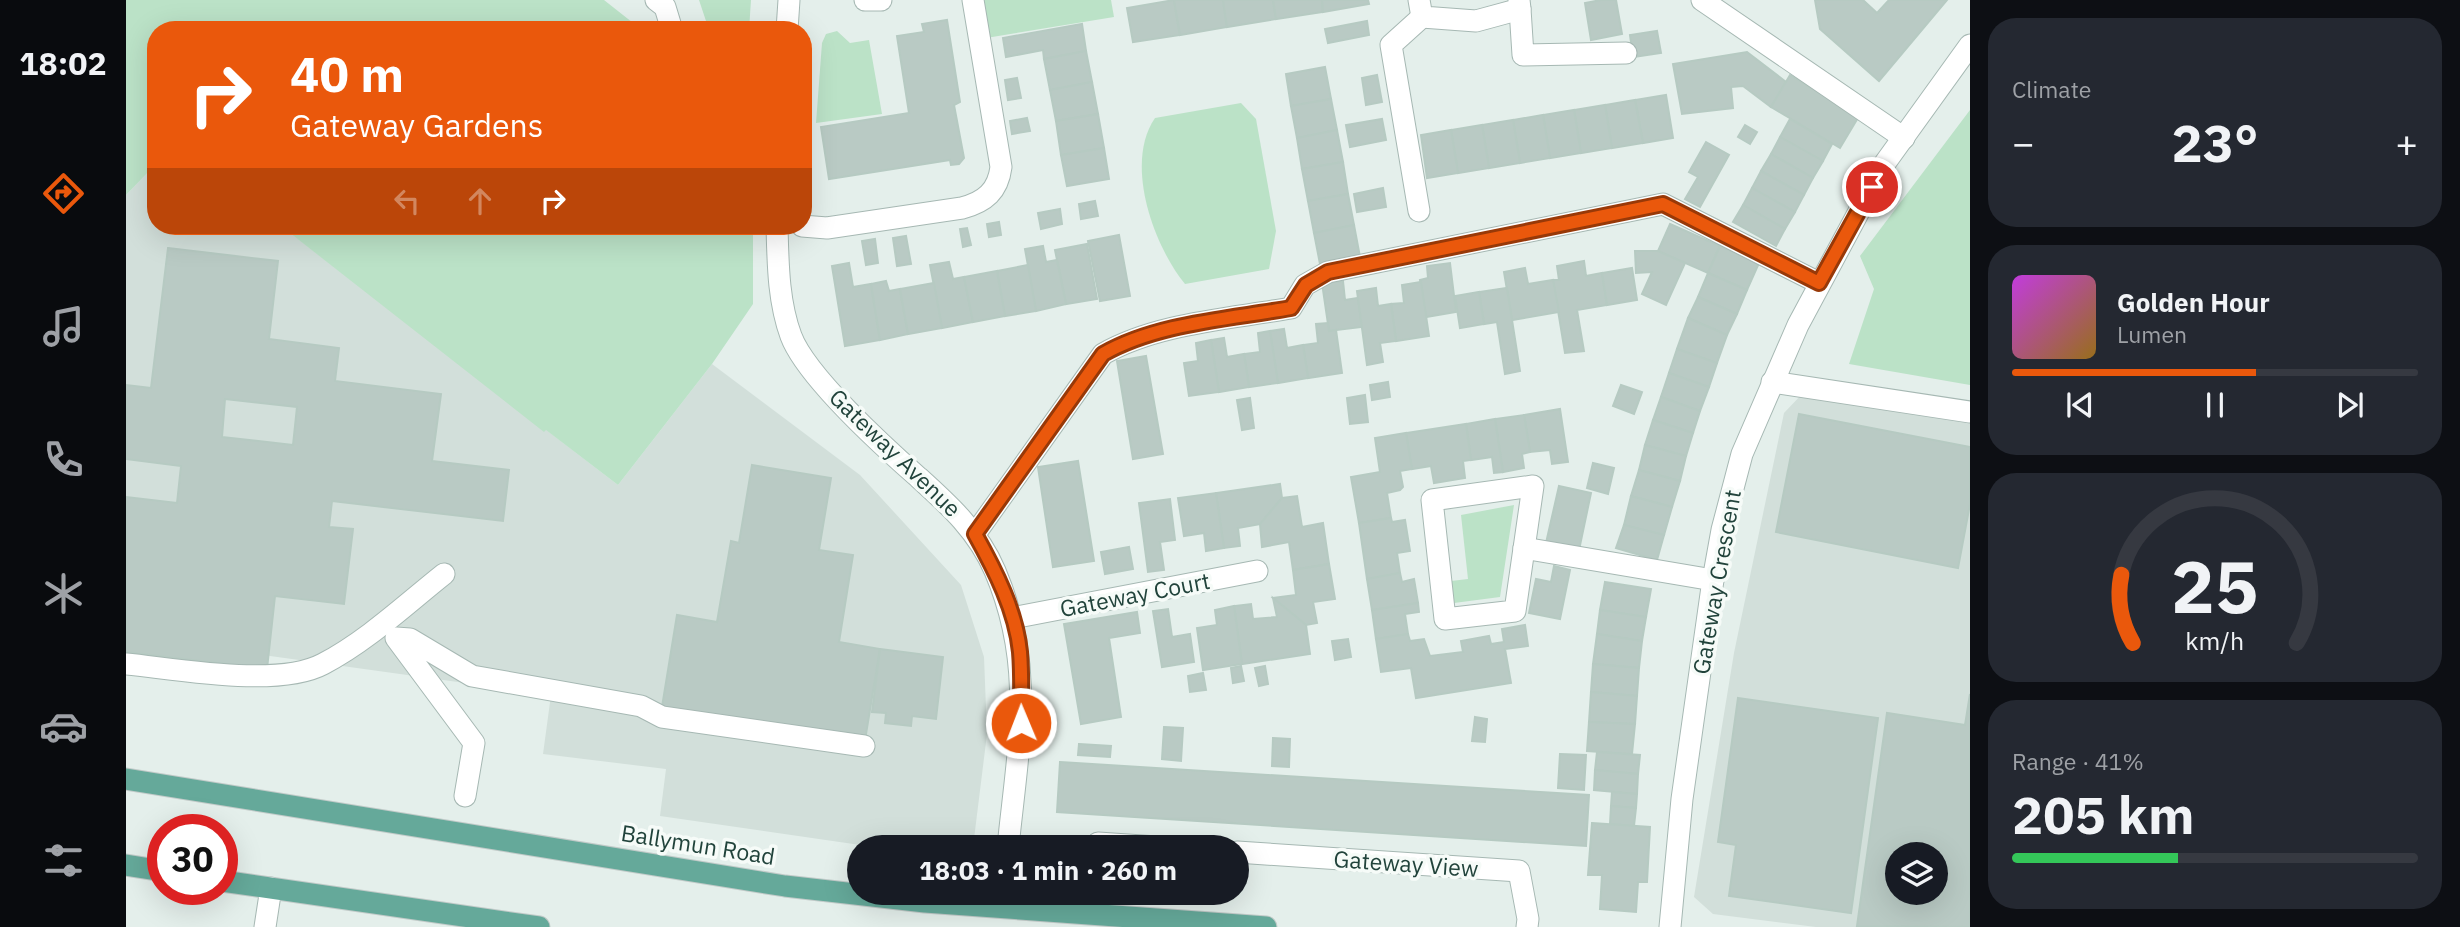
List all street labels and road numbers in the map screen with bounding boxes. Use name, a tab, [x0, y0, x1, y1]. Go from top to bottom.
street label: Gateway Avenue	[823, 382, 968, 523]
street label: Gateway Crescent	[1685, 487, 1747, 676]
street label: Gateway Court	[1057, 565, 1212, 623]
street label: Ballymun Road	[619, 817, 777, 871]
street label: Gateway View	[1333, 843, 1480, 883]

